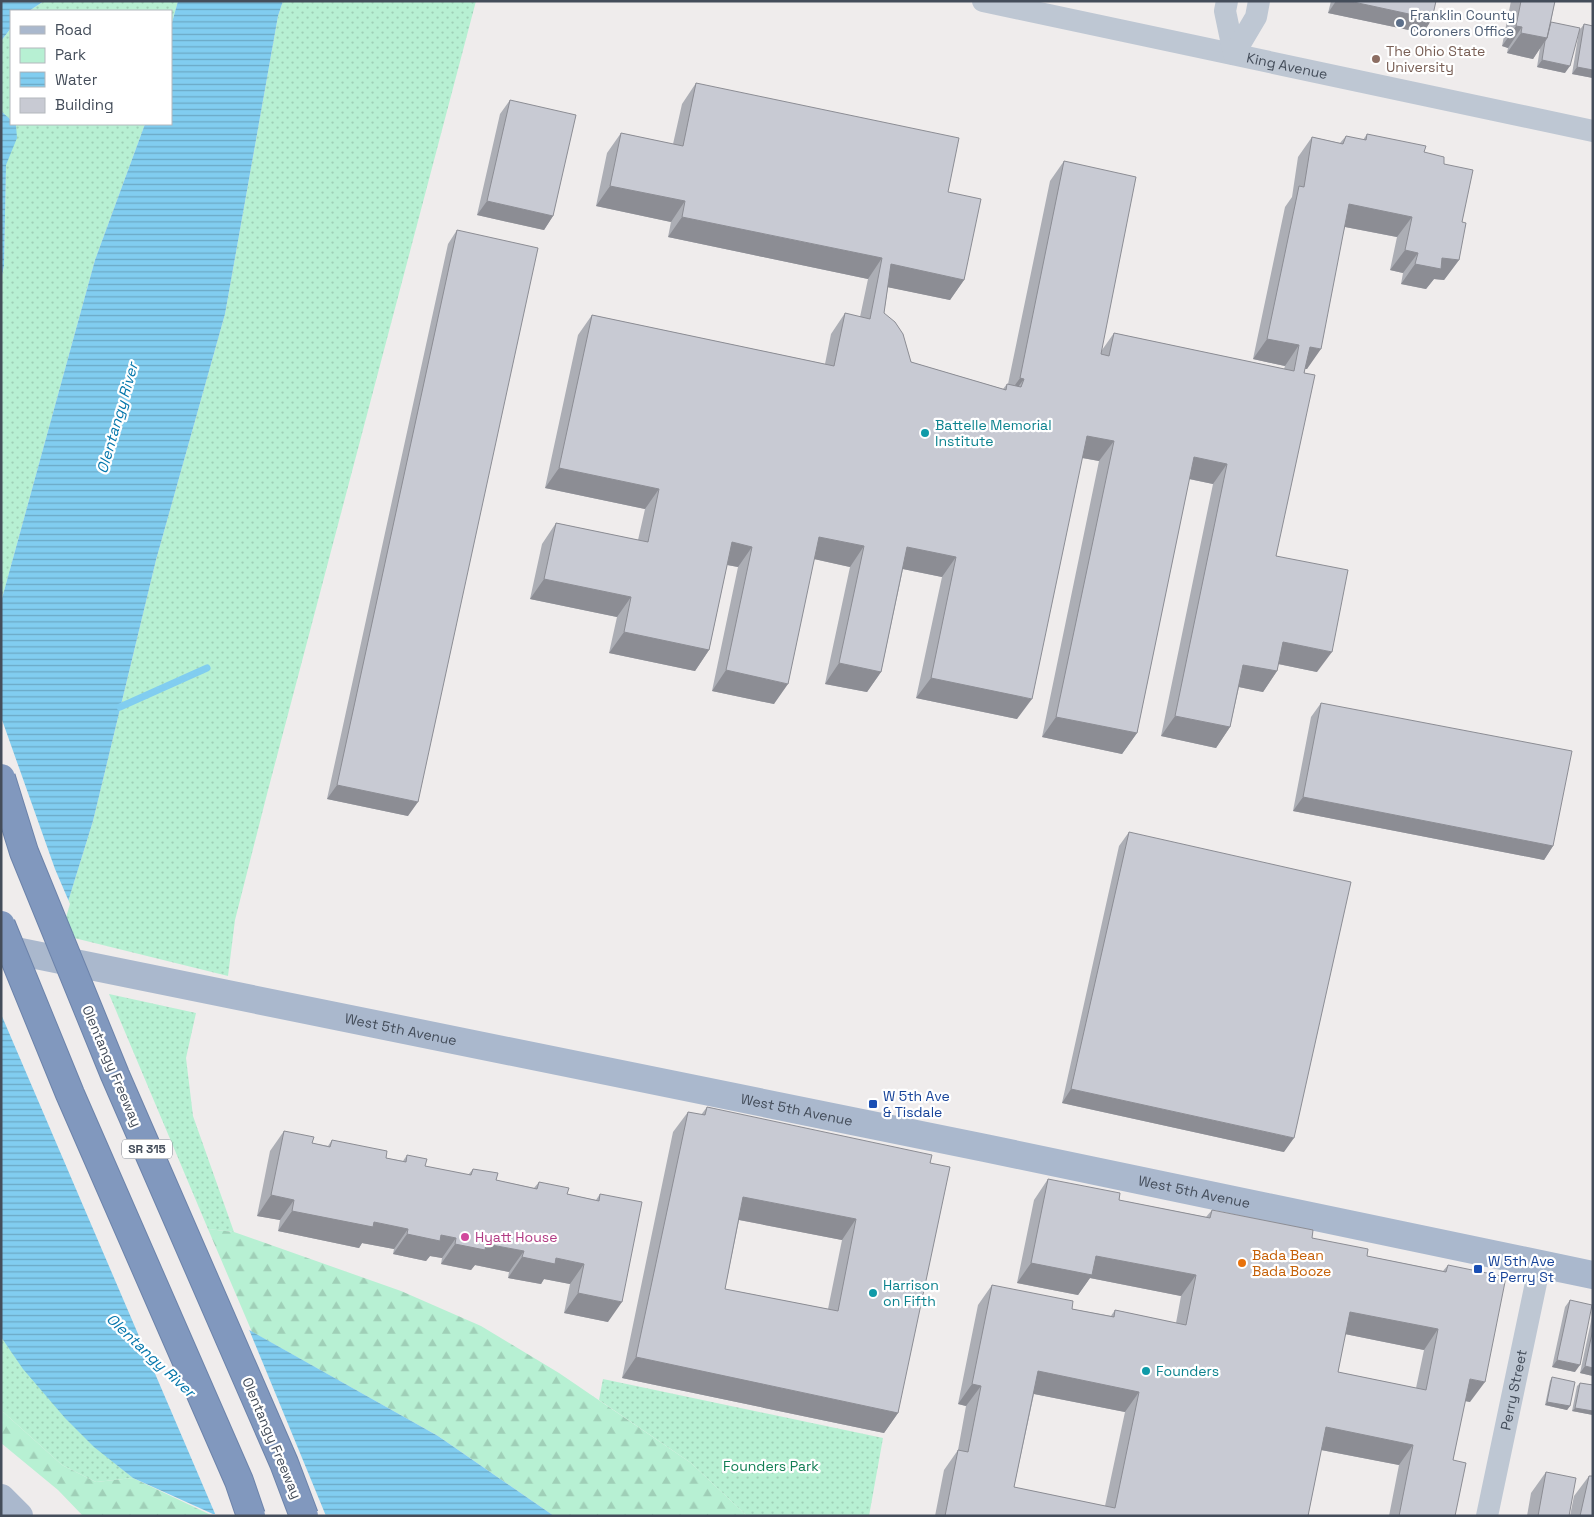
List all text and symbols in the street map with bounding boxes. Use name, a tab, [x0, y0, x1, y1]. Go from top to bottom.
place label: Franklin County Coroners Office	[1410, 6, 1515, 40]
legend	[10, 10, 172, 125]
marker: Franklin County Coroners Office	[1394, 17, 1406, 29]
text: Road	[55, 20, 92, 39]
place label: The Ohio State University	[1386, 42, 1485, 76]
text: Park	[55, 45, 86, 64]
street label: King Avenue	[1245, 48, 1329, 83]
marker: The Ohio State University	[1370, 53, 1382, 65]
text: Water	[55, 70, 98, 89]
text: Building	[55, 95, 114, 114]
water label: Olentangy River	[92, 359, 142, 476]
place label: Battelle Memorial Institute	[935, 416, 1052, 450]
marker: Battelle Memorial Institute	[919, 427, 931, 439]
street label: Olentangy Freeway	[78, 1003, 146, 1129]
street label: West 5th Avenue	[343, 1009, 458, 1049]
place label: W 5th Ave & Tisdale	[883, 1087, 950, 1121]
street label: West 5th Avenue	[739, 1090, 854, 1130]
marker: W 5th Ave & Tisdale	[867, 1098, 879, 1110]
road number: SR 315	[122, 1140, 172, 1158]
street label: West 5th Avenue	[1137, 1171, 1252, 1212]
place label: Hyatt House	[475, 1228, 557, 1246]
marker: Hyatt House	[459, 1231, 471, 1243]
place label: Bada Bean Bada Booze	[1252, 1246, 1331, 1280]
place label: W 5th Ave & Perry St	[1488, 1252, 1555, 1286]
marker: Bada Bean Bada Booze	[1236, 1257, 1248, 1269]
marker: W 5th Ave & Perry St	[1472, 1263, 1484, 1275]
place label: Harrison on Fifth	[883, 1276, 939, 1310]
marker: Harrison on Fifth	[867, 1287, 879, 1299]
water label: Olentangy River	[103, 1309, 200, 1402]
street label: Perry Street	[1496, 1348, 1531, 1432]
place label: Founders	[1156, 1362, 1219, 1380]
marker: Founders	[1140, 1365, 1152, 1377]
street label: Olentangy Freeway	[238, 1375, 306, 1501]
park label: Founders Park	[723, 1457, 819, 1475]

